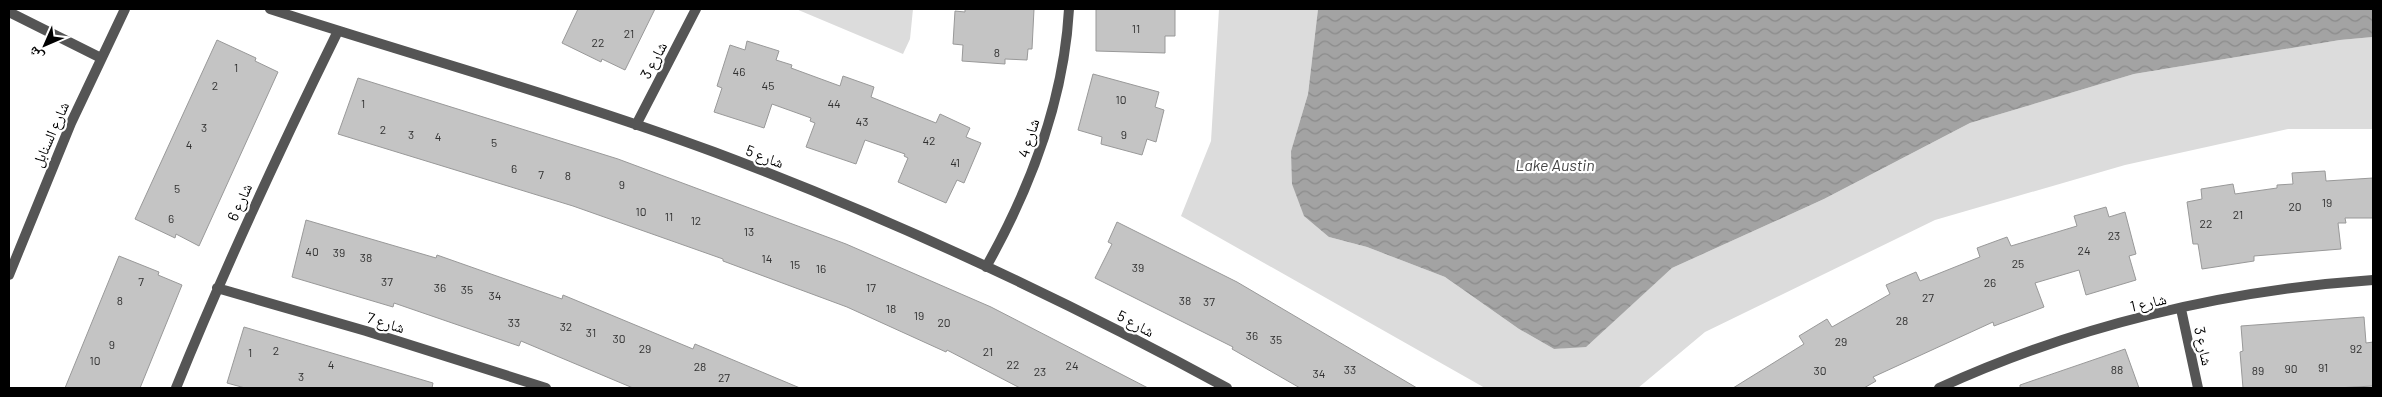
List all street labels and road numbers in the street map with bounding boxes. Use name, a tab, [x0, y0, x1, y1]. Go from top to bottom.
street label: شارع 3	[636, 38, 672, 82]
street label: شارع السنابل	[28, 99, 74, 170]
street label: شارع 4	[1014, 116, 1044, 160]
street label: شارع 5	[743, 141, 787, 173]
street label: شارع 6	[223, 180, 257, 224]
street label: شارع 1	[2128, 289, 2169, 317]
street label: شارع 5	[1114, 306, 1158, 342]
street label: شارع 7	[364, 308, 407, 338]
street label: شارع 3	[2189, 325, 2217, 368]

